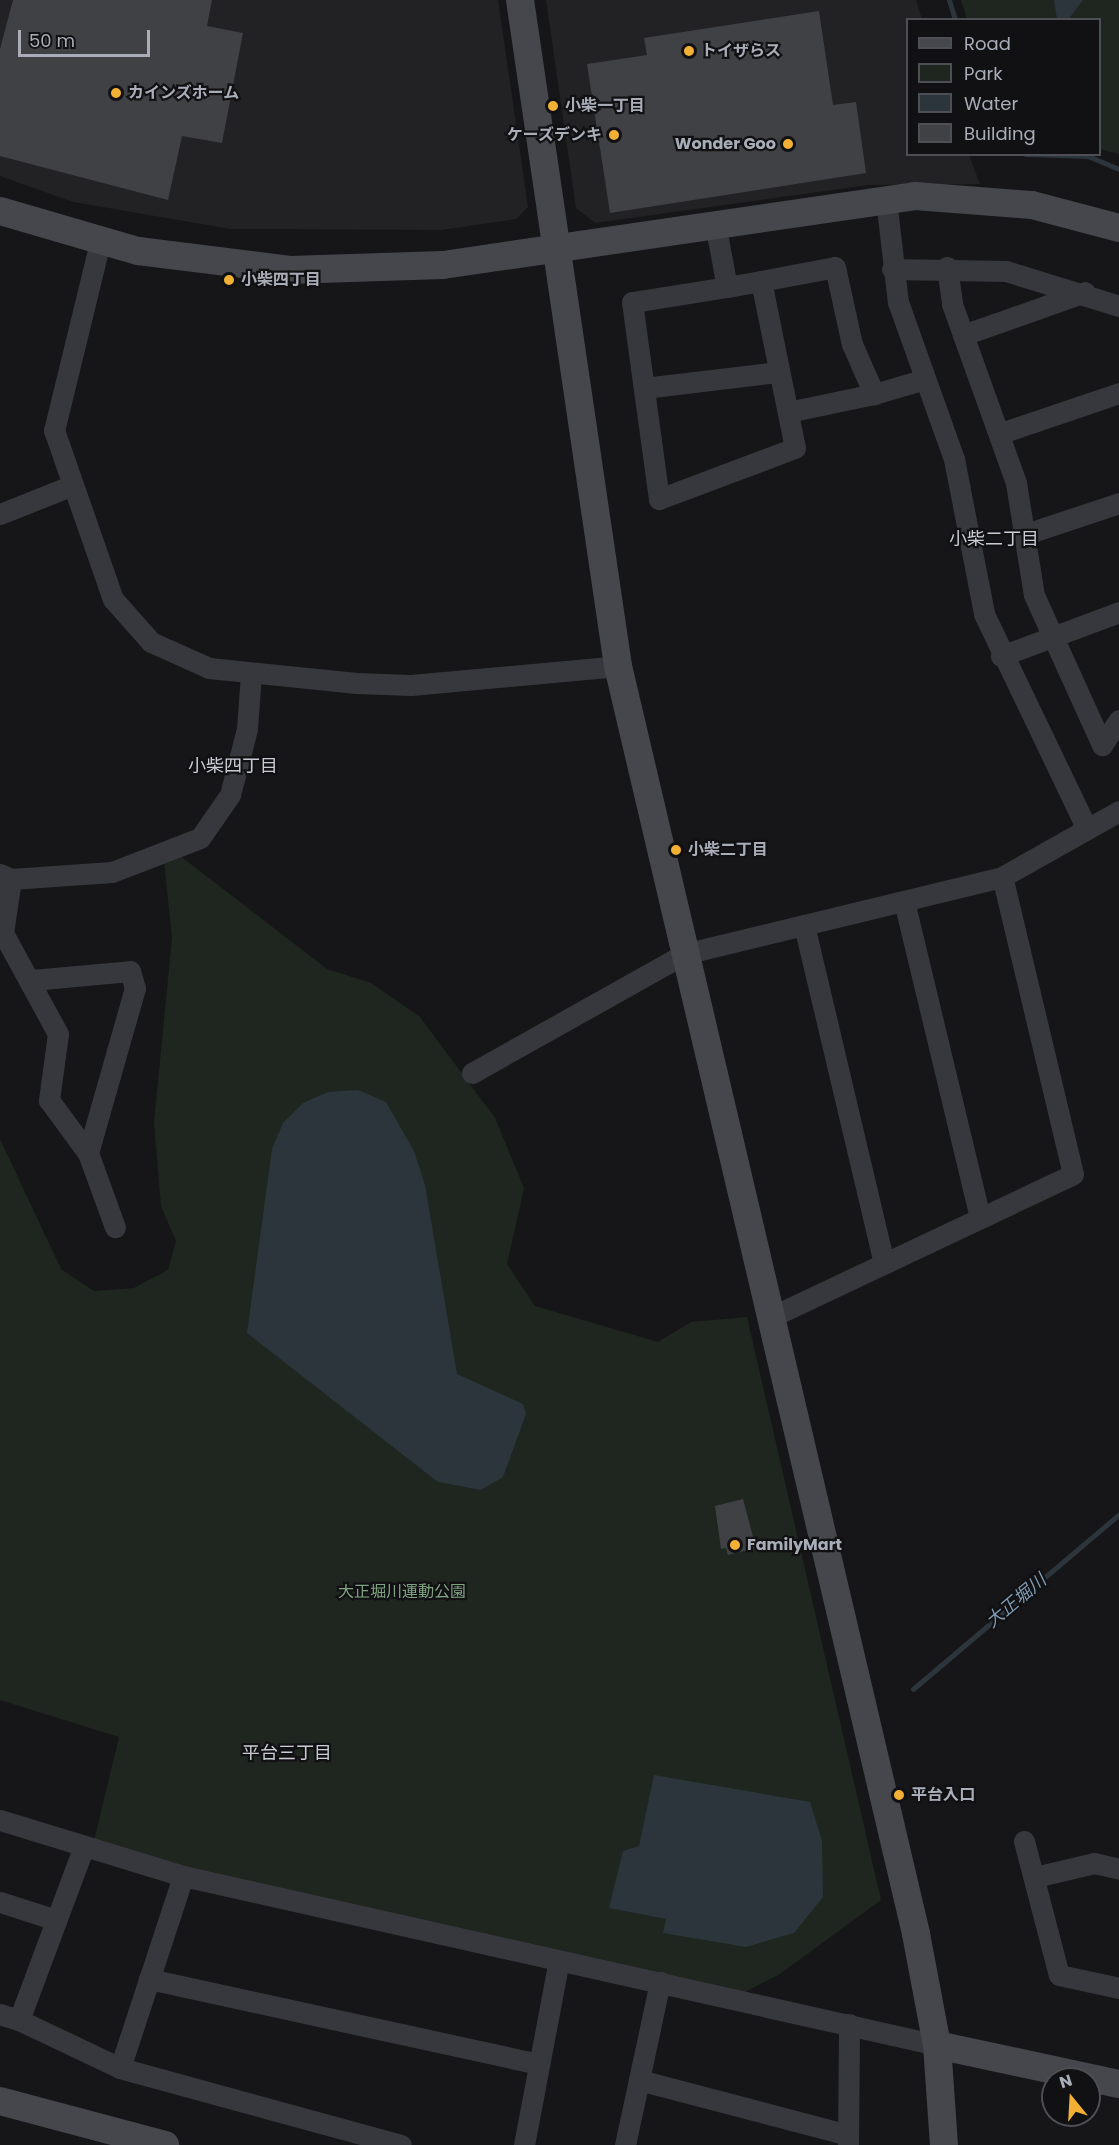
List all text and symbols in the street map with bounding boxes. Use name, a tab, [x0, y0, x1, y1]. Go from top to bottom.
scale bar	[21, 18, 153, 56]
legend	[906, 18, 1101, 156]
text: 50 m	[29, 28, 75, 53]
text: Road	[964, 31, 1011, 56]
place label: トイザらス	[701, 41, 781, 61]
marker: トイザらス	[682, 44, 696, 58]
text: Park	[964, 61, 1003, 86]
place label: カインズホーム	[128, 83, 240, 103]
marker: カインズホーム	[109, 86, 123, 100]
text: Water	[964, 91, 1018, 116]
place label: 小柴一丁目	[565, 96, 645, 116]
marker: 小柴一丁目	[546, 99, 560, 113]
text: Building	[964, 121, 1036, 146]
place label: ケーズデンキ	[506, 125, 602, 145]
marker: ケーズデンキ	[607, 128, 621, 142]
place label: Wonder Goo	[675, 134, 776, 154]
marker: Wonder Goo	[781, 137, 795, 151]
place label: 小柴四丁目	[241, 270, 321, 290]
marker: 小柴四丁目	[222, 273, 236, 287]
district label: 小柴二丁目	[949, 528, 1039, 550]
district label: 小柴四丁目	[188, 755, 278, 777]
place label: 小柴二丁目	[688, 840, 768, 860]
marker: 小柴二丁目	[669, 843, 683, 857]
place label: FamilyMart	[747, 1535, 842, 1555]
marker: FamilyMart	[728, 1538, 742, 1552]
water label: 大正堀川	[981, 1570, 1051, 1632]
park label: 大正堀川運動公園	[338, 1582, 466, 1602]
district label: 平台三丁目	[242, 1742, 332, 1764]
place label: 平台入口	[911, 1785, 975, 1805]
marker: 平台入口	[892, 1788, 906, 1802]
north arrow	[1041, 2067, 1101, 2127]
text: N	[1057, 2069, 1075, 2094]

